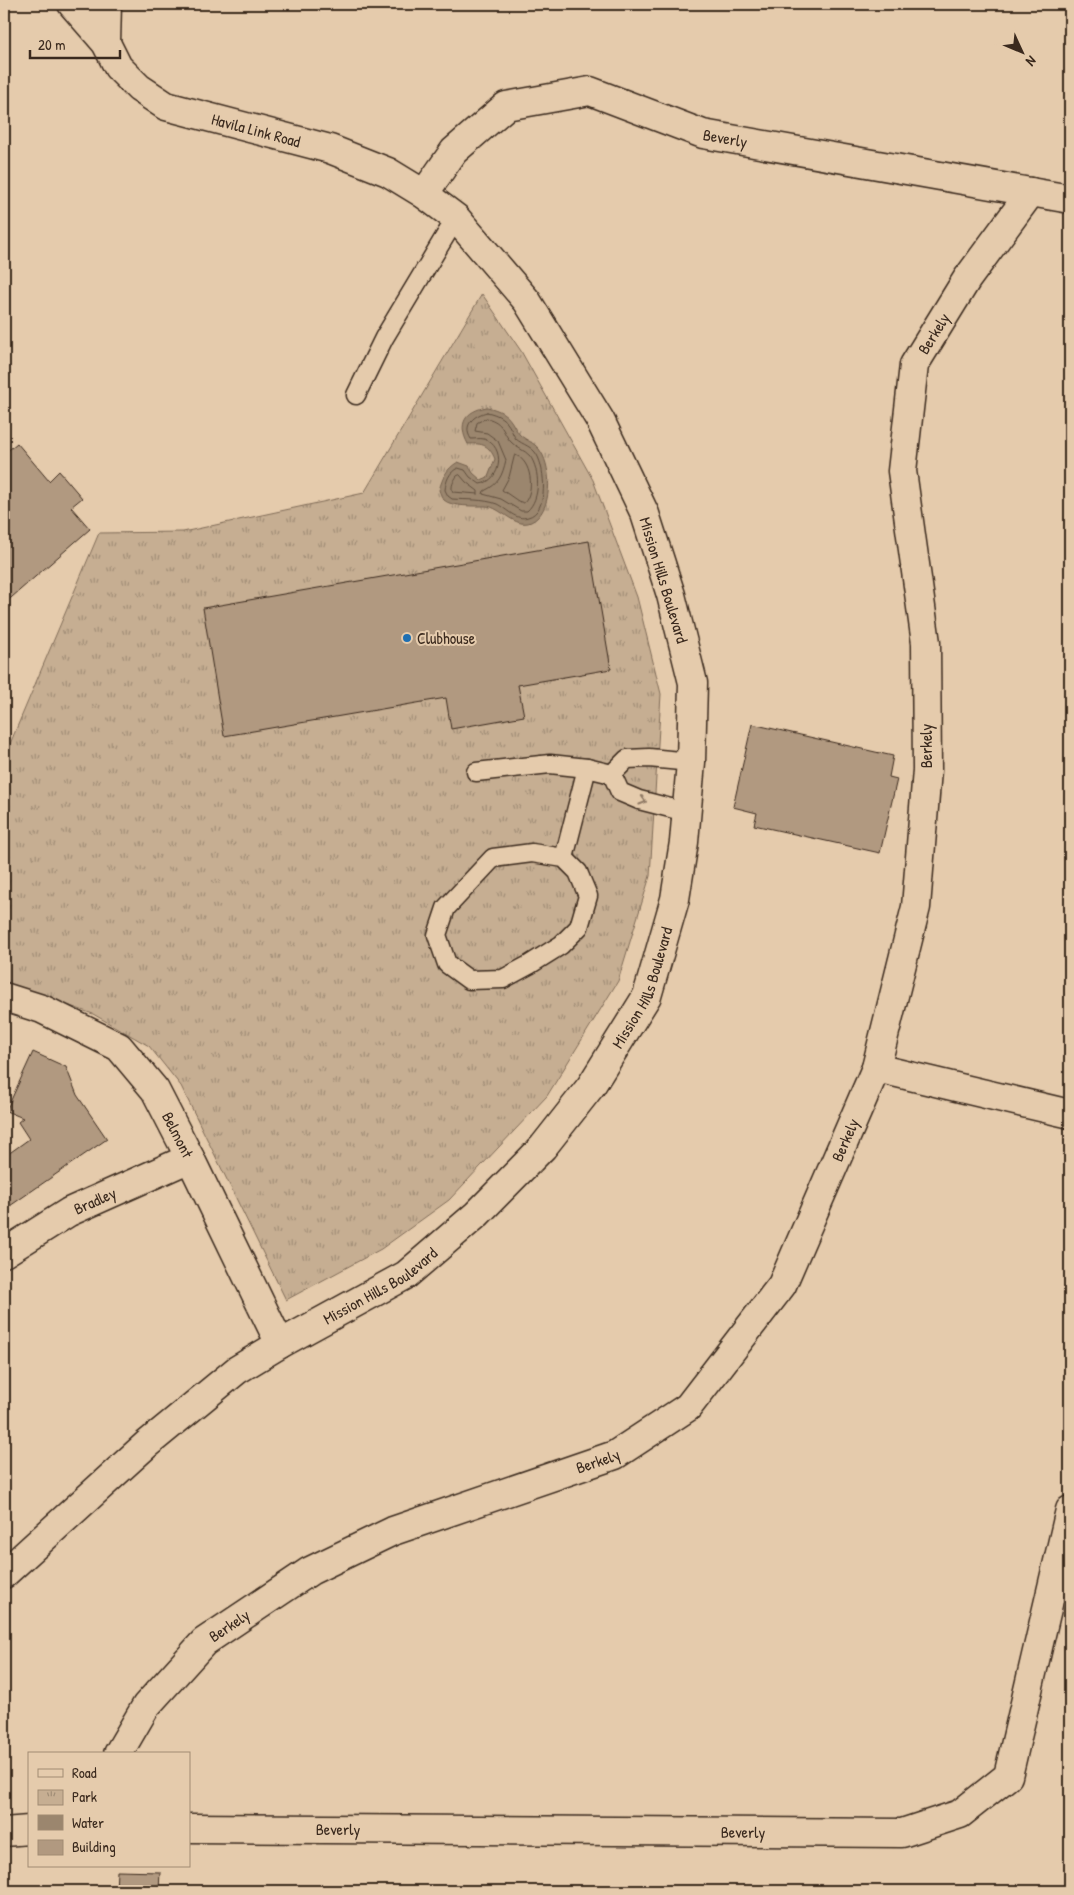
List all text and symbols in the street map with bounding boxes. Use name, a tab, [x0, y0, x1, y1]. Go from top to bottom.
scale bar	[30, 28, 120, 60]
north arrow	[996, 28, 1046, 78]
text: 20 m	[38, 34, 65, 55]
text: N	[1022, 52, 1041, 71]
street label: Havila Link Road	[209, 108, 303, 152]
street label: Beverly	[701, 123, 749, 153]
street label: Berkely	[912, 308, 955, 358]
street label: Mission Hills Boulevard	[634, 514, 694, 646]
place label: Clubhouse	[417, 627, 476, 649]
marker: Clubhouse	[401, 632, 413, 644]
street label: Berkely	[915, 723, 937, 768]
one-way arrow	[638, 795, 647, 805]
street label: Mission Hills Boulevard	[606, 924, 677, 1052]
street label: Belmont	[157, 1108, 199, 1162]
street label: Berkely	[826, 1115, 864, 1165]
street label: Bradley	[70, 1181, 120, 1220]
street label: Mission Hills Boulevard	[319, 1242, 442, 1329]
street label: Berkely	[573, 1443, 625, 1479]
street label: Berkely	[204, 1604, 254, 1647]
legend	[28, 1752, 190, 1868]
text: Road	[72, 1762, 97, 1783]
text: Park	[72, 1786, 97, 1807]
text: Water	[72, 1812, 104, 1833]
street label: Beverly	[316, 1818, 361, 1840]
street label: Beverly	[721, 1821, 766, 1843]
text: Building	[72, 1836, 116, 1857]

